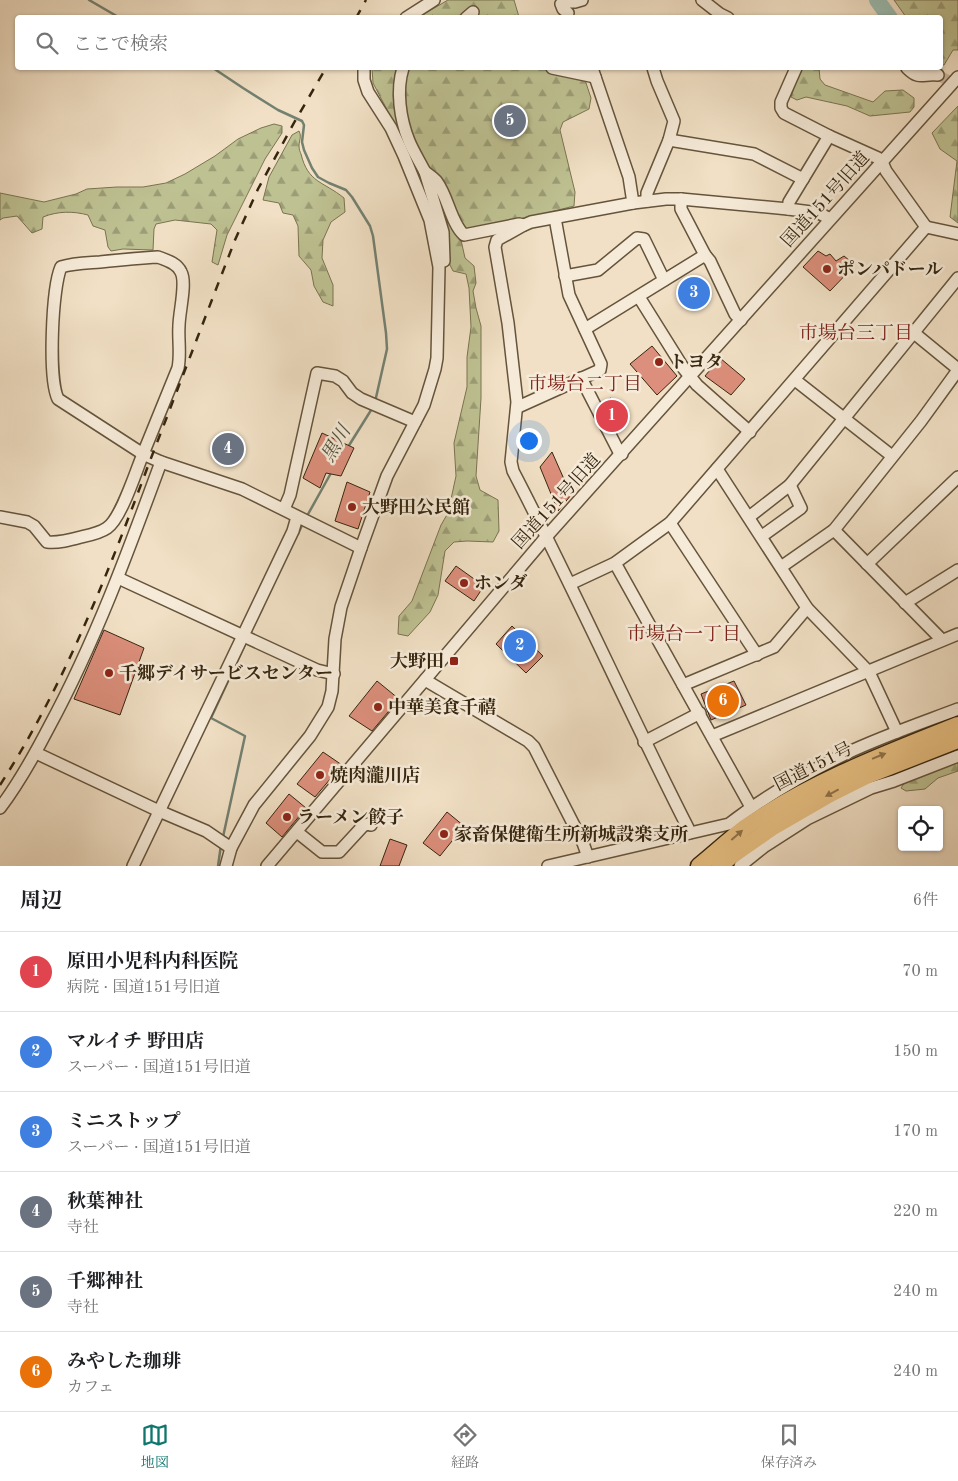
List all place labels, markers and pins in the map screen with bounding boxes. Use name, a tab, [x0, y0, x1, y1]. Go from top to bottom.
pin: 5	[494, 102, 526, 140]
place label: ポンパドール	[837, 260, 943, 279]
marker: ポンパドール	[821, 263, 833, 275]
pin: 3	[678, 274, 710, 312]
place label: トヨタ	[669, 353, 723, 372]
marker: トヨタ	[653, 356, 665, 368]
pin: 1	[596, 397, 628, 435]
pin: 4	[212, 430, 244, 468]
place label: 大野田公民館	[362, 497, 470, 517]
marker: 大野田公民館	[346, 501, 358, 513]
place label: ホンダ	[474, 573, 527, 593]
marker: ホンダ	[458, 577, 470, 589]
pin: 2	[504, 627, 536, 665]
place label: 大野田	[390, 651, 444, 671]
marker: 大野田	[448, 655, 460, 667]
place label: 千郷デイサービスセンター	[119, 663, 333, 683]
marker: 千郷デイサービスセンター	[103, 667, 115, 679]
pin: 6	[707, 682, 739, 720]
place label: 中華美食千禧	[388, 697, 496, 717]
marker: 中華美食千禧	[372, 701, 384, 713]
place label: 焼肉瀧川店	[330, 765, 420, 785]
marker: 焼肉瀧川店	[314, 769, 326, 781]
place label: ラーメン餃子	[297, 807, 404, 827]
marker: ラーメン餃子	[281, 811, 293, 823]
place label: 家畜保健衛生所新城設楽支所	[454, 824, 688, 844]
marker: 家畜保健衛生所新城設楽支所	[438, 828, 450, 840]

